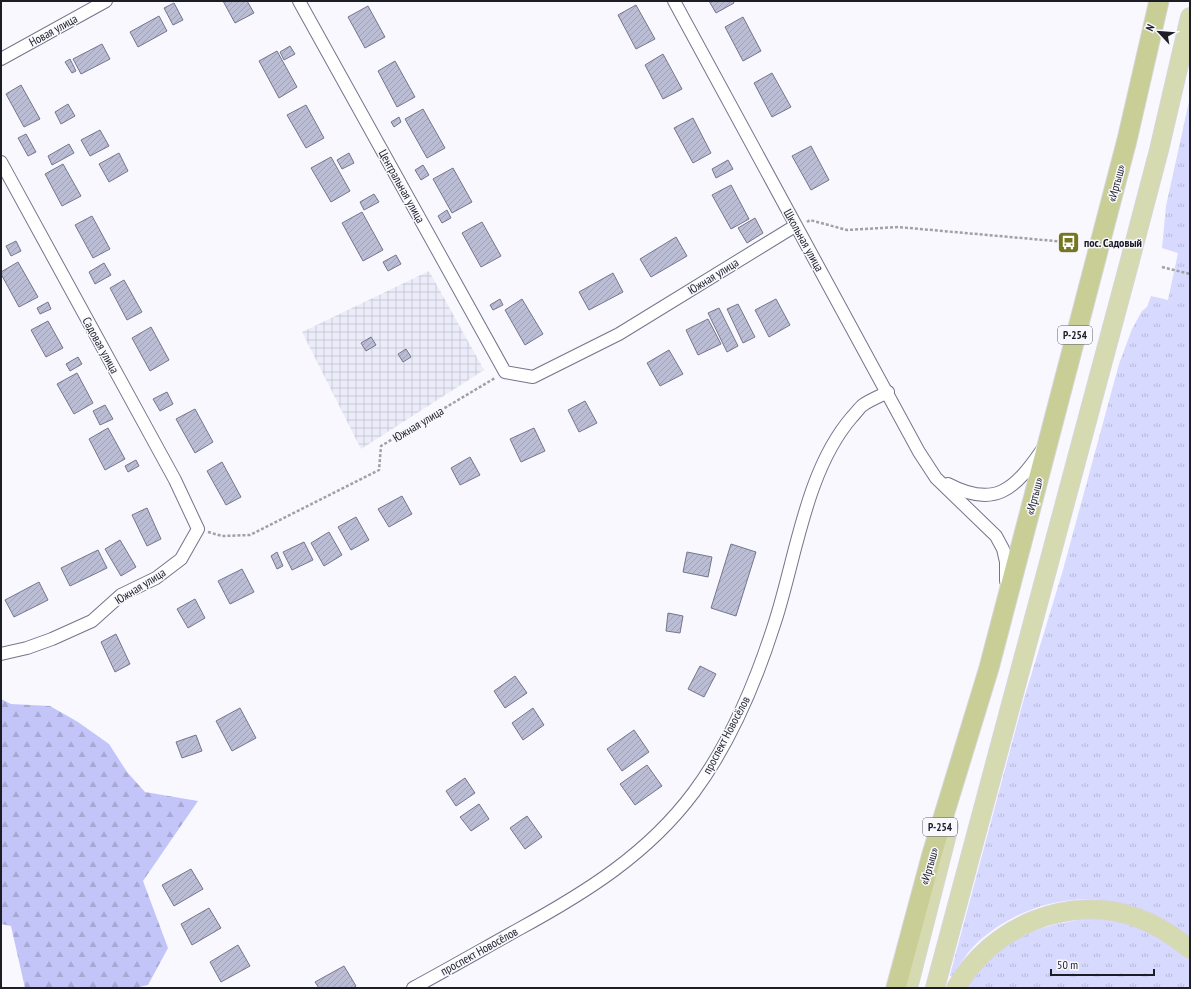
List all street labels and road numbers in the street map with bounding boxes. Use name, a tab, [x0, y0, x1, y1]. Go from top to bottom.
street label: Новая улица	[26, 10, 80, 49]
street label: Центральная улица	[376, 147, 428, 225]
street label: «Иртыш»	[1104, 162, 1128, 203]
street label: Школьная улица	[781, 206, 827, 274]
street label: Южная улица	[685, 254, 741, 297]
street label: Садовая улица	[79, 314, 123, 376]
road number: Р-254	[1058, 326, 1092, 344]
street label: Южная улица	[390, 403, 446, 445]
street label: «Иртыш»	[1022, 475, 1046, 516]
street label: Южная улица	[112, 564, 168, 607]
street label: проспект Новосёлов	[699, 693, 753, 777]
road number: Р-254	[923, 818, 957, 836]
street label: «Иртыш»	[917, 845, 942, 886]
street label: проспект Новосёлов	[438, 924, 520, 978]

